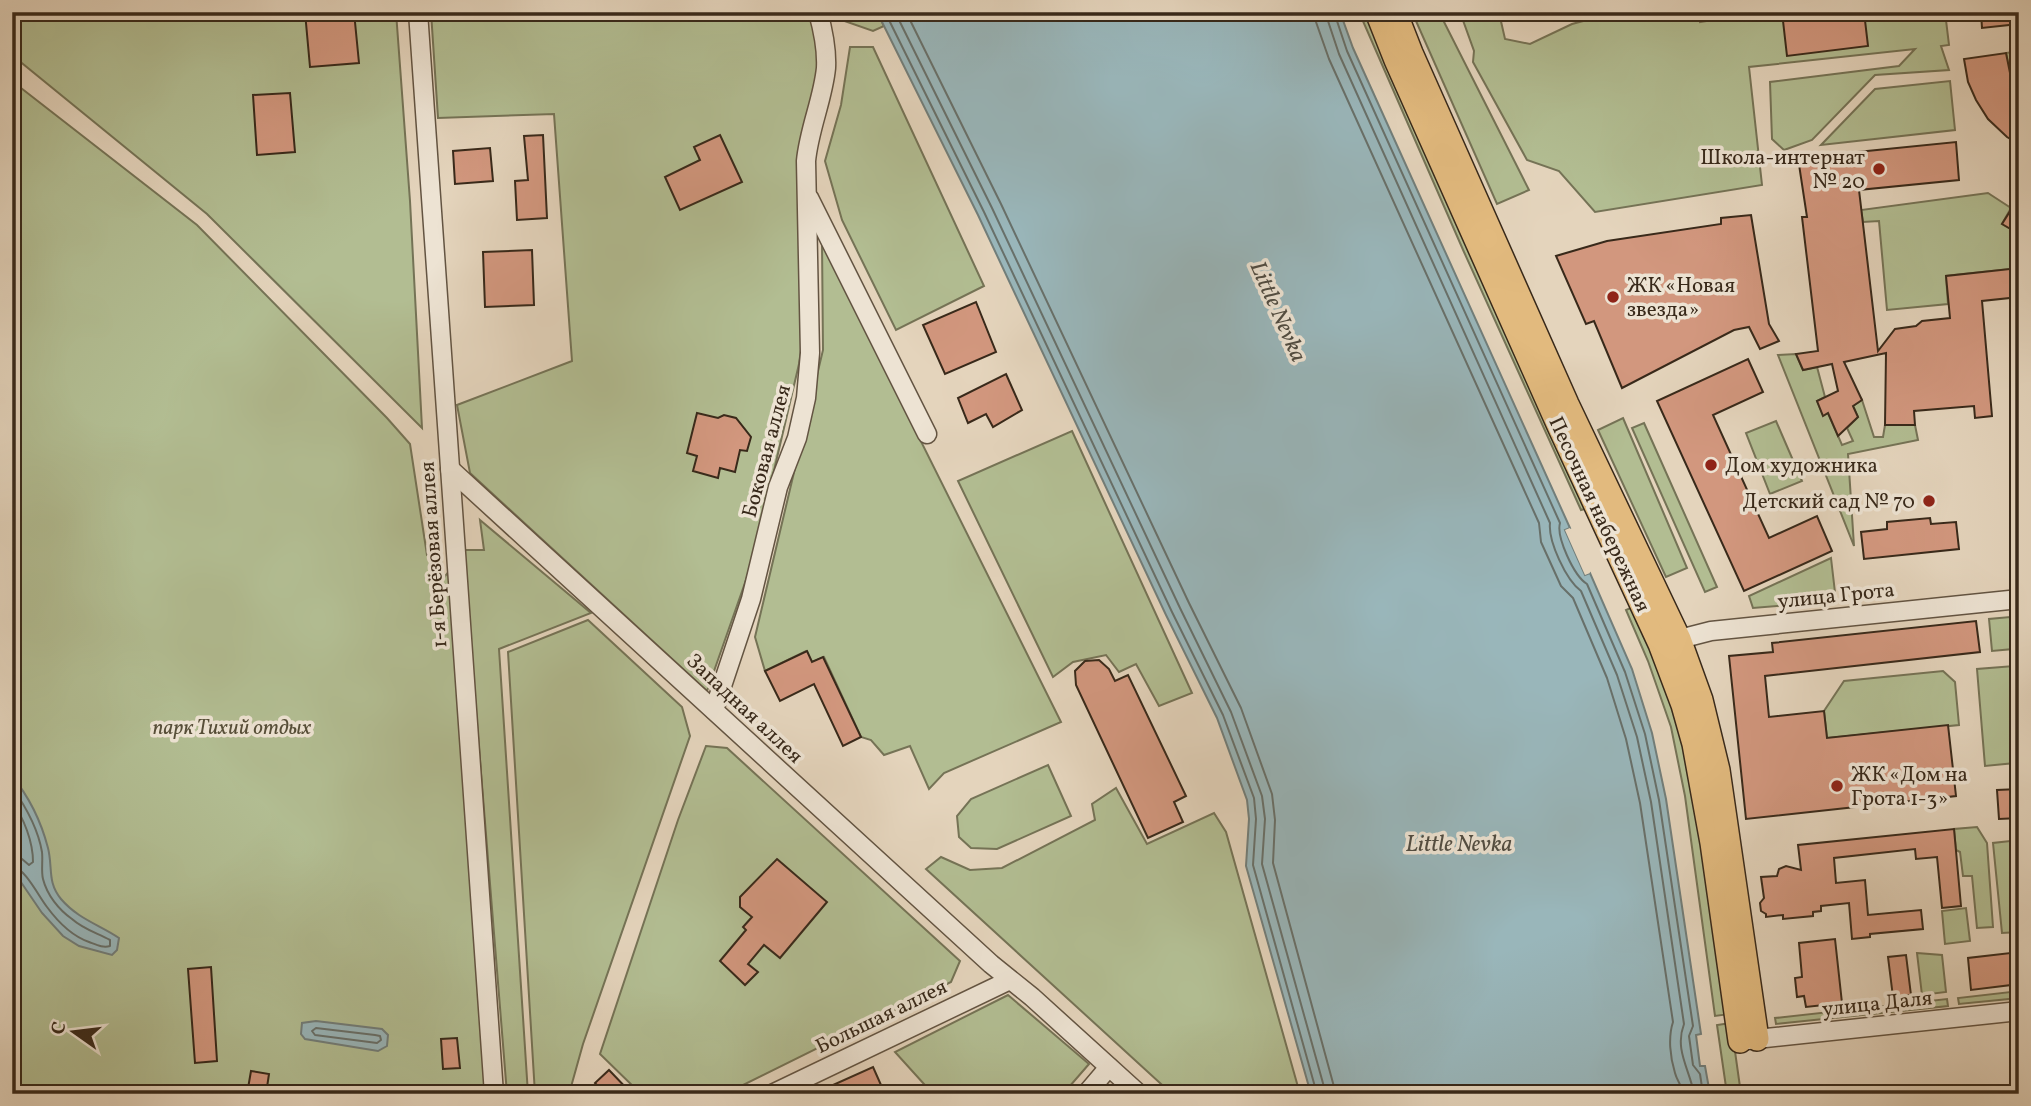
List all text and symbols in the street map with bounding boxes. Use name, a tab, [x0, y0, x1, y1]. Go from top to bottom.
place label: Школа-интернат № 20	[1700, 144, 1865, 197]
marker: Школа-интернат № 20	[1871, 161, 1887, 177]
water label: Little Nevka	[1241, 256, 1314, 367]
place label: ЖК «Новая звезда»	[1627, 272, 1735, 325]
marker: ЖК «Новая звезда»	[1605, 289, 1621, 305]
street label: Боковая аллея	[736, 382, 799, 521]
street label: Песочная набережная	[1541, 412, 1657, 617]
place label: Дом художника	[1725, 452, 1878, 481]
marker: Дом художника	[1703, 457, 1719, 473]
street label: 1-я Берёзовая аллея	[414, 460, 455, 649]
place label: Детский сад № 70	[1742, 488, 1915, 517]
marker: Детский сад № 70	[1921, 493, 1937, 509]
street label: улица Грота	[1776, 576, 1896, 617]
street label: Западная аллея	[679, 647, 809, 771]
park label: парк Тихий отдых	[153, 714, 312, 743]
place label: ЖК «Дом на Грота 1-3»	[1851, 761, 1968, 814]
marker: ЖК «Дом на Грота 1-3»	[1829, 778, 1845, 794]
water label: Little Nevka	[1405, 829, 1513, 861]
street label: Большая аллея	[811, 973, 952, 1062]
street label: улица Даля	[1821, 984, 1934, 1025]
north arrow	[38, 998, 108, 1068]
text: С	[45, 1019, 74, 1037]

